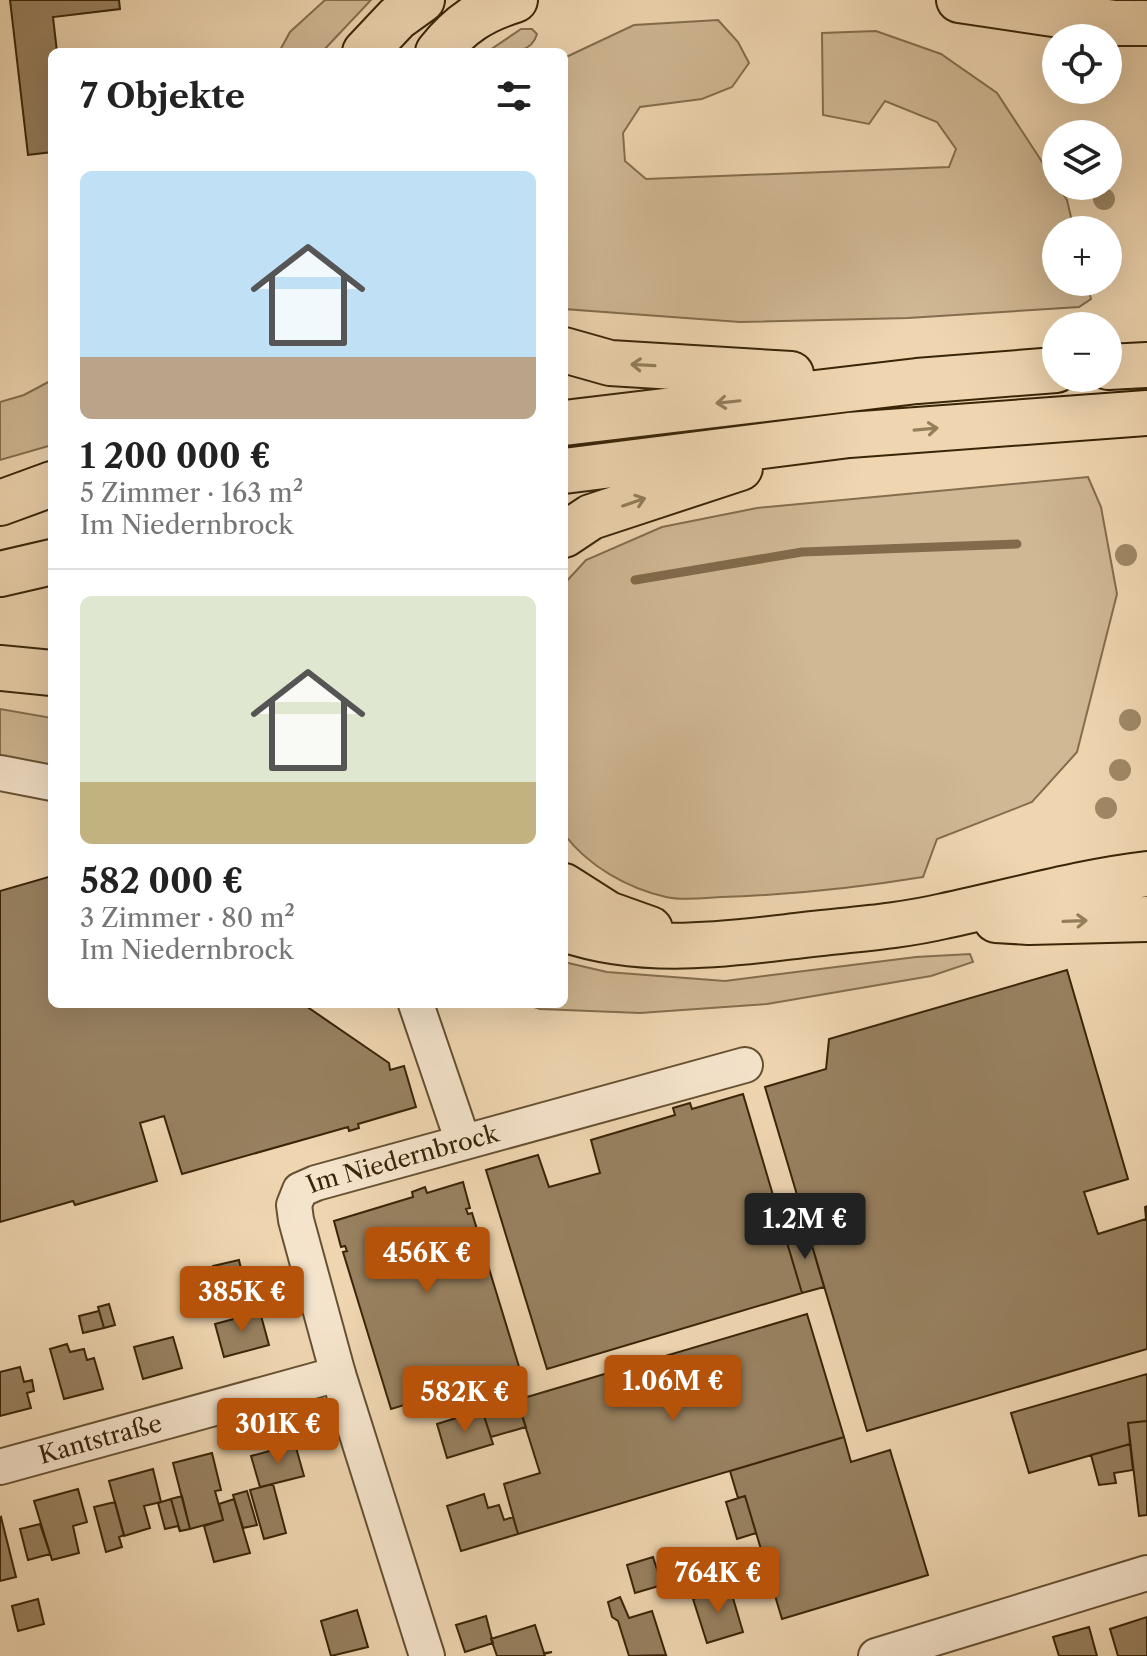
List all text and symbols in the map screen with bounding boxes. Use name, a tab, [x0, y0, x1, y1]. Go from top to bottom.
map controls	[1042, 24, 1122, 392]
button: locate	[1042, 24, 1122, 104]
icon: filters	[492, 74, 536, 118]
text: 7 Objekte	[80, 75, 245, 117]
button: layers	[1042, 120, 1122, 200]
button: +	[1042, 216, 1122, 296]
icon: home	[236, 223, 380, 367]
button: −	[1042, 312, 1122, 392]
one-way arrow	[631, 357, 657, 372]
one-way arrow	[715, 394, 742, 409]
one-way arrow	[912, 421, 939, 436]
text: 1 200 000 €	[80, 435, 271, 477]
text: 5 Zimmer · 163 m²	[80, 477, 303, 509]
one-way arrow	[622, 494, 647, 509]
text: Im Niedernbrock	[80, 509, 293, 541]
icon: home	[236, 648, 380, 792]
text: 582 000 €	[80, 860, 243, 902]
text: 3 Zimmer · 80 m²	[80, 902, 295, 934]
one-way arrow	[1061, 913, 1088, 928]
text: Im Niedernbrock	[80, 934, 293, 966]
street label: Im Niedernbrock	[302, 1118, 502, 1199]
pin: 1.2M €	[740, 1193, 870, 1261]
text: 1.2M €	[763, 1203, 847, 1235]
pin: 456K €	[362, 1227, 492, 1295]
text: 456K €	[383, 1237, 471, 1269]
pin: 385K €	[177, 1266, 307, 1334]
text: 385K €	[198, 1276, 286, 1308]
pin: 1.06M €	[599, 1355, 747, 1423]
text: 1.06M €	[622, 1365, 724, 1397]
pin: 582K €	[400, 1366, 530, 1434]
text: 582K €	[421, 1376, 509, 1408]
pin: 301K €	[213, 1398, 343, 1466]
street label: Kantstraße	[35, 1408, 165, 1470]
text: 301K €	[235, 1408, 321, 1440]
pin: 764K €	[653, 1547, 783, 1615]
text: 764K €	[674, 1557, 762, 1589]

